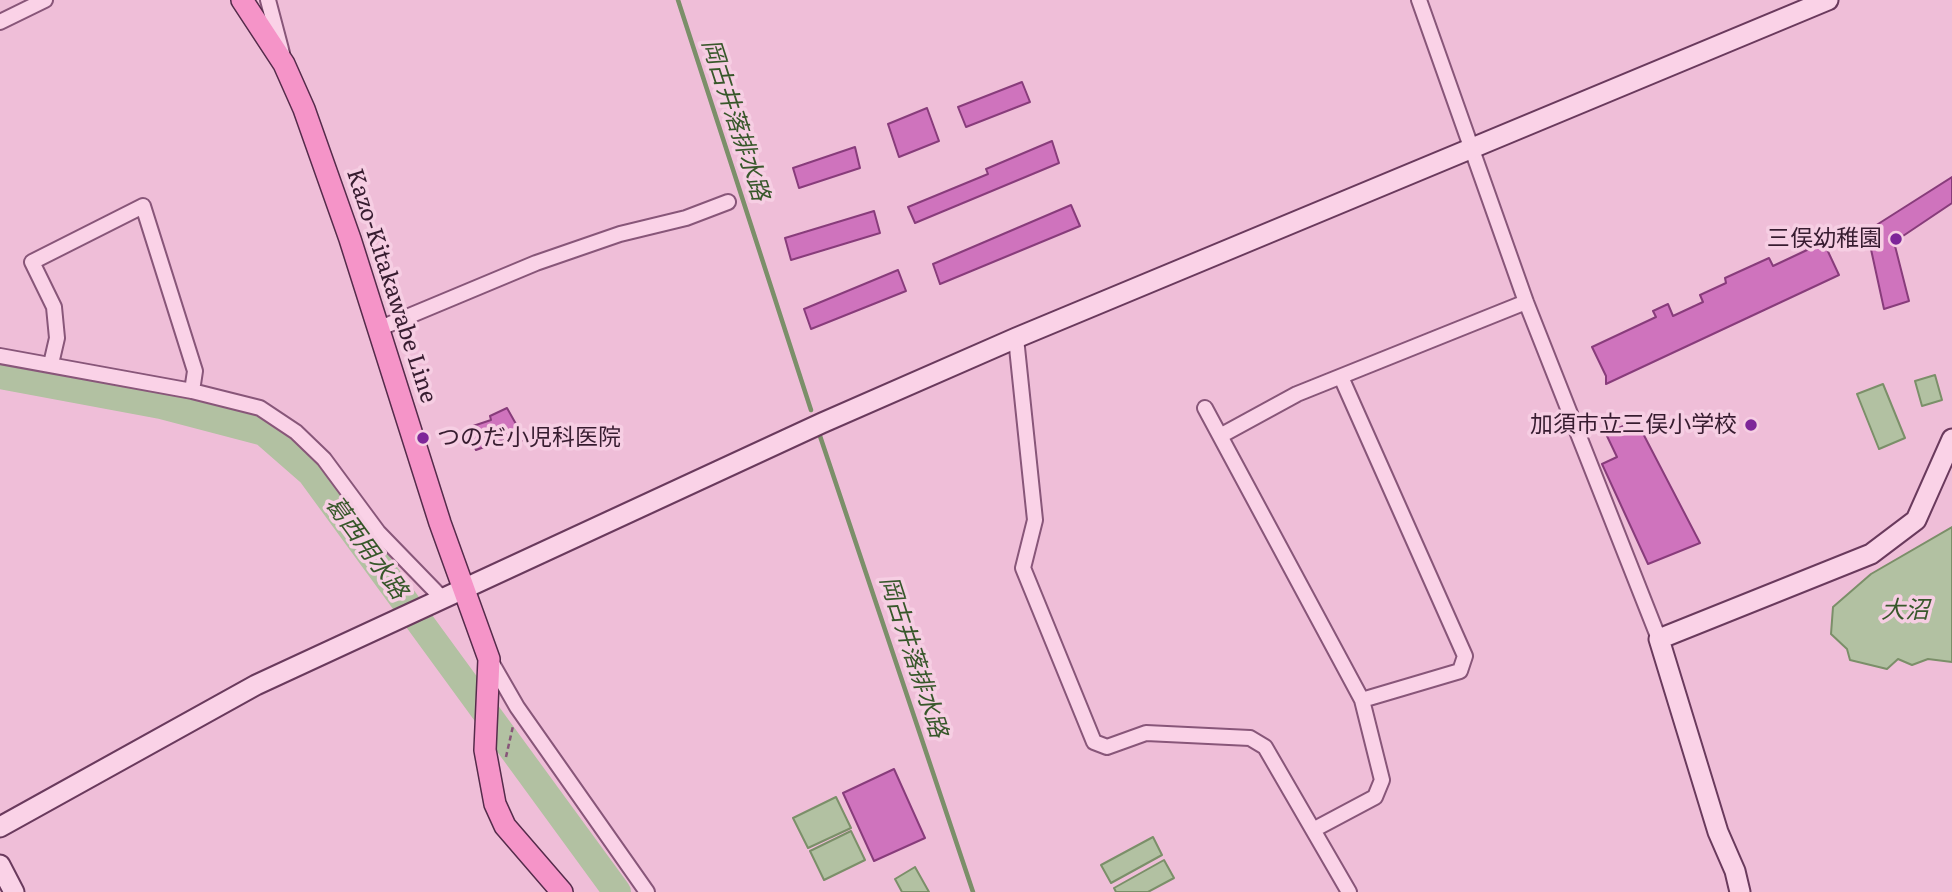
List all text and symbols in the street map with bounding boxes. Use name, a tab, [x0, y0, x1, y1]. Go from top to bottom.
water label: 岡古井落排水路	[695, 36, 775, 204]
street label: Kazo-Kitakawabe Line	[340, 165, 442, 407]
place label: 三俣幼稚園	[1767, 225, 1882, 253]
marker: 三俣幼稚園	[1888, 231, 1904, 247]
place label: 加須市立三俣小学校	[1530, 411, 1737, 439]
marker: 加須市立三俣小学校	[1743, 417, 1759, 433]
place label: つのだ小児科医院	[437, 424, 621, 452]
marker: つのだ小児科医院	[415, 430, 431, 446]
water label: 葛西用水路	[319, 491, 413, 605]
water label: 岡古井落排水路	[873, 573, 953, 741]
water label: 大沼	[1881, 597, 1929, 625]

